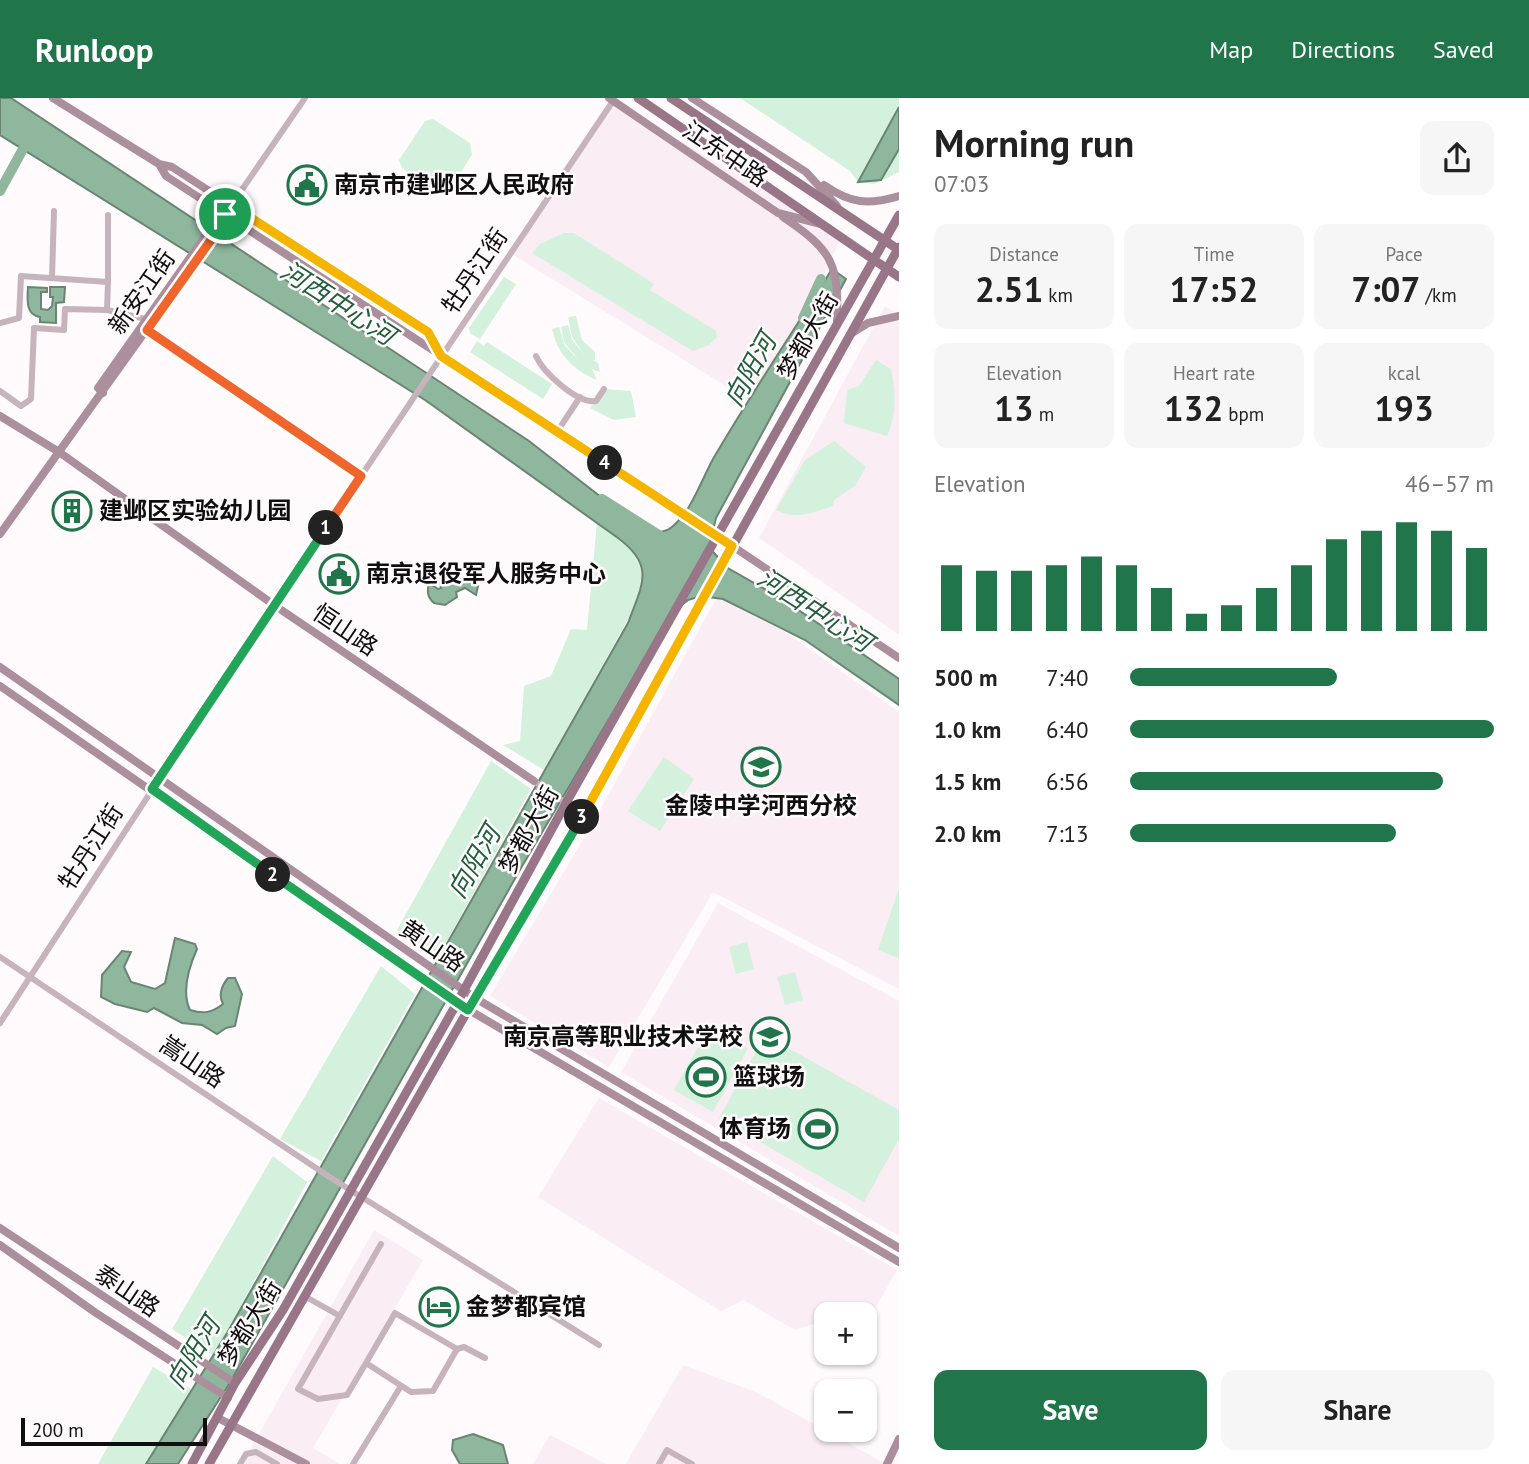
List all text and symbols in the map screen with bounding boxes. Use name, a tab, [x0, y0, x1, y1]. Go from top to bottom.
text: Runloop	[35, 28, 154, 71]
text: Map	[1209, 34, 1253, 65]
text: Directions	[1291, 34, 1395, 65]
text: Saved	[1433, 34, 1494, 65]
street label: 江东中路	[677, 114, 774, 193]
text: Morning run	[934, 118, 1134, 167]
button: share	[1420, 121, 1494, 195]
public building icon: 南京市建邺区人民政府	[286, 164, 328, 206]
place label: 南京市建邺区人民政府	[334, 169, 574, 200]
text: 07:03	[934, 169, 989, 198]
pin	[195, 184, 255, 244]
icon: arrive	[206, 195, 244, 233]
street label: 牡丹江街	[435, 222, 514, 319]
text: Distance	[989, 242, 1059, 266]
text: Time	[1194, 242, 1234, 266]
text: Pace	[1385, 242, 1423, 266]
street label: 新安江街	[101, 244, 182, 340]
water label: 河西中心河	[275, 253, 406, 355]
text: 2.51	[975, 266, 1043, 312]
text: 17:52	[1170, 266, 1258, 312]
text: 7:07	[1351, 266, 1420, 312]
text: km	[1043, 283, 1073, 307]
text: /km	[1420, 283, 1457, 307]
street label: 梦都大街	[770, 286, 845, 385]
water label: 向阳河	[716, 323, 785, 412]
text: Elevation	[986, 361, 1062, 385]
text: Heart rate	[1173, 361, 1255, 385]
text: kcal	[1388, 361, 1420, 385]
text: 13	[994, 385, 1034, 431]
text: 132	[1164, 385, 1223, 431]
text: 193	[1374, 385, 1434, 431]
text: m	[1034, 402, 1054, 426]
text: bpm	[1223, 402, 1264, 426]
pin: 4	[588, 446, 622, 480]
text: 4	[599, 450, 610, 474]
text: Elevation	[934, 469, 1026, 498]
text: 46–57 m	[1405, 469, 1494, 498]
building icon: 建邺区实验幼儿园	[51, 490, 93, 532]
place label: 建邺区实验幼儿园	[99, 495, 291, 526]
pin: 1	[308, 510, 344, 546]
text: 1	[320, 515, 331, 539]
public building icon: 南京退役军人服务中心	[318, 553, 360, 595]
place label: 南京退役军人服务中心	[366, 558, 606, 589]
water label: 河西中心河	[752, 560, 883, 662]
street label: 恒山路	[307, 597, 384, 663]
text: 500 m	[934, 663, 997, 692]
text: 7:40	[1046, 663, 1089, 692]
text: 1.0 km	[934, 715, 1001, 744]
text: 6:40	[1046, 715, 1089, 744]
school or university icon: 金陵中学河西分校	[740, 746, 782, 788]
text: 1.5 km	[934, 767, 1001, 796]
text: 6:56	[1046, 767, 1089, 796]
street label: 梦都大街	[492, 780, 565, 879]
place label: 金陵中学河西分校	[665, 790, 857, 821]
street label: 牡丹江街	[51, 798, 130, 895]
pin: 3	[564, 800, 600, 834]
text: 3	[576, 804, 587, 828]
water label: 向阳河	[440, 815, 510, 904]
text: 2.0 km	[934, 819, 1001, 848]
text: 7:13	[1046, 819, 1089, 848]
pin: 2	[256, 858, 290, 892]
text: 2	[267, 862, 278, 886]
street label: 黄山路	[394, 913, 471, 979]
school or university icon: 南京高等职业技术学校	[749, 1016, 791, 1058]
place label: 南京高等职业技术学校	[503, 1021, 743, 1052]
street label: 嵩山路	[154, 1029, 231, 1095]
sports icon: 篮球场	[685, 1056, 727, 1098]
place label: 篮球场	[733, 1061, 805, 1092]
sports icon: 体育场	[797, 1108, 839, 1150]
place label: 体育场	[719, 1113, 791, 1144]
street label: 泰山路	[89, 1258, 166, 1324]
street label: 梦都大街	[211, 1274, 288, 1372]
hotel icon: 金梦都宾馆	[418, 1286, 460, 1328]
place label: 金梦都宾馆	[466, 1291, 586, 1322]
map controls	[814, 1302, 877, 1442]
button: +	[814, 1302, 877, 1365]
water label: 向阳河	[158, 1307, 229, 1395]
button: Save	[934, 1370, 1207, 1450]
button: Share	[1221, 1370, 1494, 1450]
button: −	[814, 1379, 877, 1442]
scale bar	[21, 1415, 206, 1447]
text: 200 m	[32, 1418, 84, 1442]

